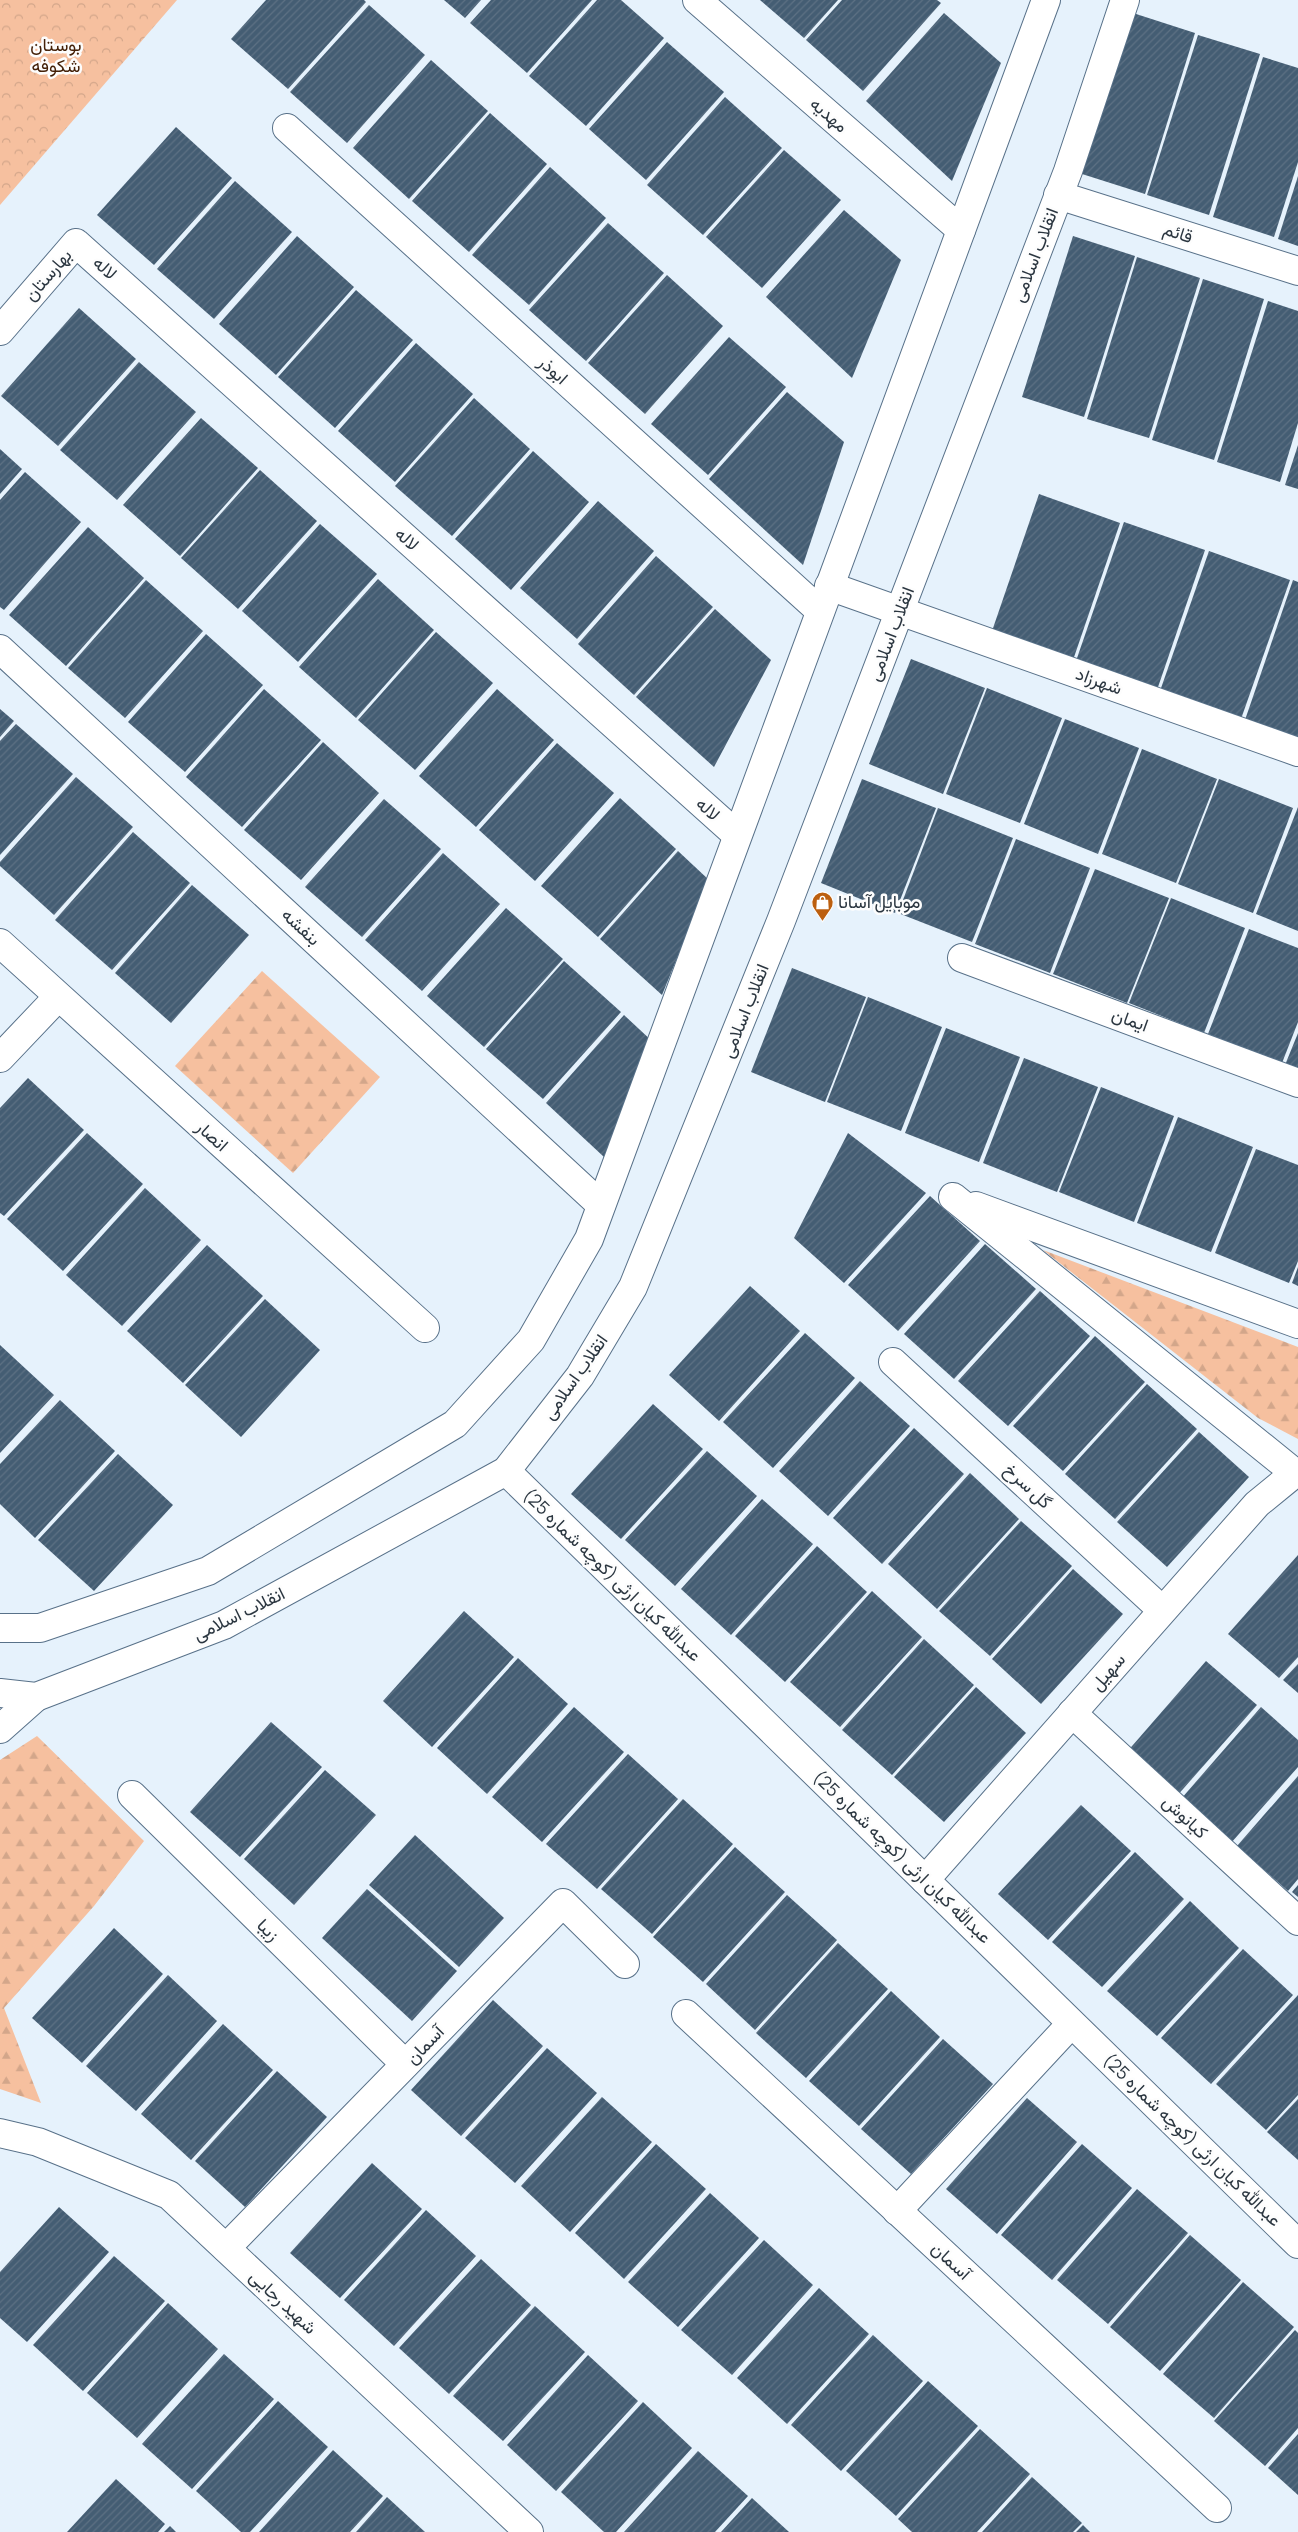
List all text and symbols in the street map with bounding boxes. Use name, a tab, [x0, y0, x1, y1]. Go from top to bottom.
park label: بوستان شکوفه	[30, 32, 82, 77]
street label: مهدیه	[806, 91, 854, 137]
street label: انقلاب اسلامی	[1005, 204, 1063, 305]
street label: قائم	[1160, 216, 1196, 249]
street label: بهارستان	[18, 243, 77, 306]
street label: لاله	[88, 250, 123, 284]
street label: ابوذر	[533, 349, 574, 389]
street label: لاله	[390, 521, 425, 555]
street label: انقلاب اسلامی	[861, 583, 919, 684]
street label: شهرزاد	[1073, 661, 1126, 699]
street label: لاله	[691, 791, 726, 825]
place label: موبایل آسانا	[838, 889, 920, 913]
shop icon: موبایل آسانا	[810, 890, 834, 921]
street label: بنفشه	[277, 902, 326, 950]
street label: انقلاب اسلامی	[714, 960, 774, 1061]
street label: ایمان	[1109, 1001, 1152, 1037]
street label: انصار	[191, 1114, 234, 1156]
street label: انقلاب اسلامی	[536, 1329, 612, 1424]
street label: گل سرخ	[999, 1457, 1058, 1514]
street label: عبدالله کیان ارثی (کوچه شماره 25)	[518, 1483, 707, 1667]
street label: انقلاب اسلامی	[189, 1581, 288, 1646]
street label: سهیل	[1084, 1647, 1130, 1695]
street label: عبدالله کیان ارثی (کوچه شماره 25)	[808, 1765, 997, 1949]
street label: کیانوش	[1158, 1789, 1213, 1843]
street label: زیبا	[252, 1913, 285, 1946]
street label: آسمان	[400, 2018, 450, 2069]
street label: عبدالله کیان ارثی (کوچه شماره 25)	[1098, 2048, 1287, 2232]
street label: آسمان	[927, 2236, 978, 2286]
street label: شهید رجایی	[245, 2264, 323, 2339]

